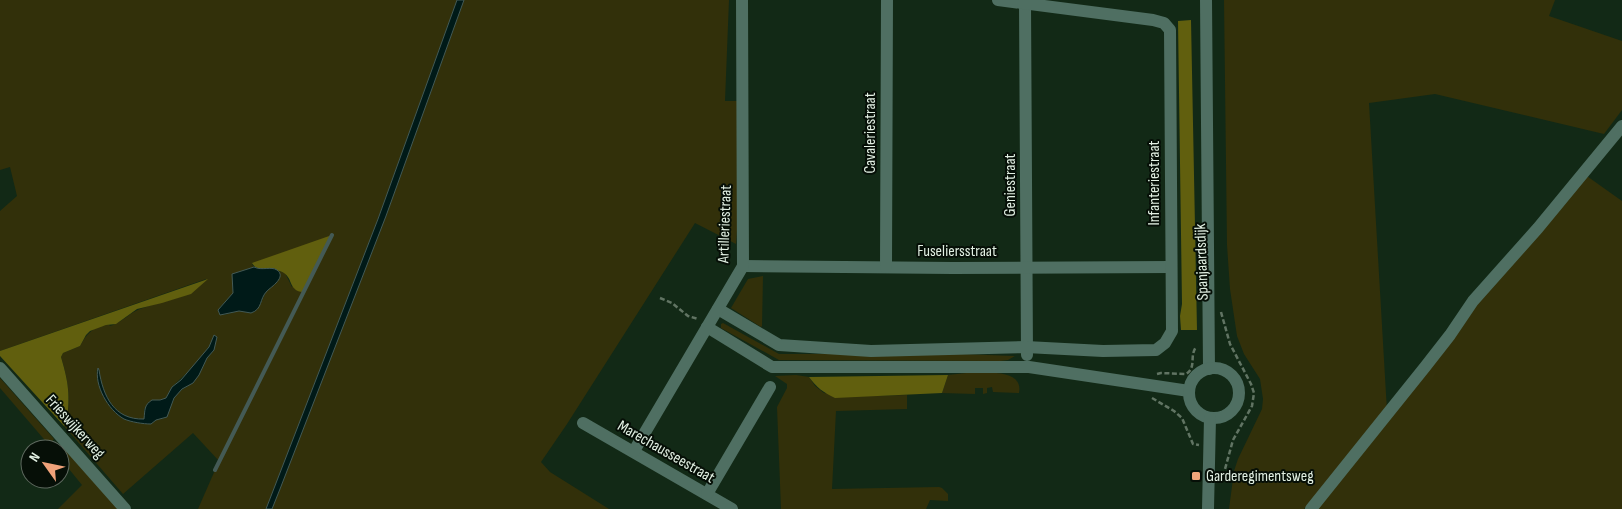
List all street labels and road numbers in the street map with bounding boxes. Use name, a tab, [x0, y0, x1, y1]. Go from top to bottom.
street label: Cavaleriestraat	[861, 92, 880, 174]
street label: Infanteriestraat	[1145, 140, 1164, 226]
street label: Geniestraat	[1001, 153, 1020, 216]
street label: Artilleriestraat	[714, 184, 736, 264]
street label: Spanjaardsdijk	[1191, 223, 1213, 301]
street label: Fuseliersstraat	[917, 242, 997, 261]
street label: Frieswijkerweg	[41, 391, 109, 463]
street label: Marechausseestraat	[614, 417, 718, 488]

